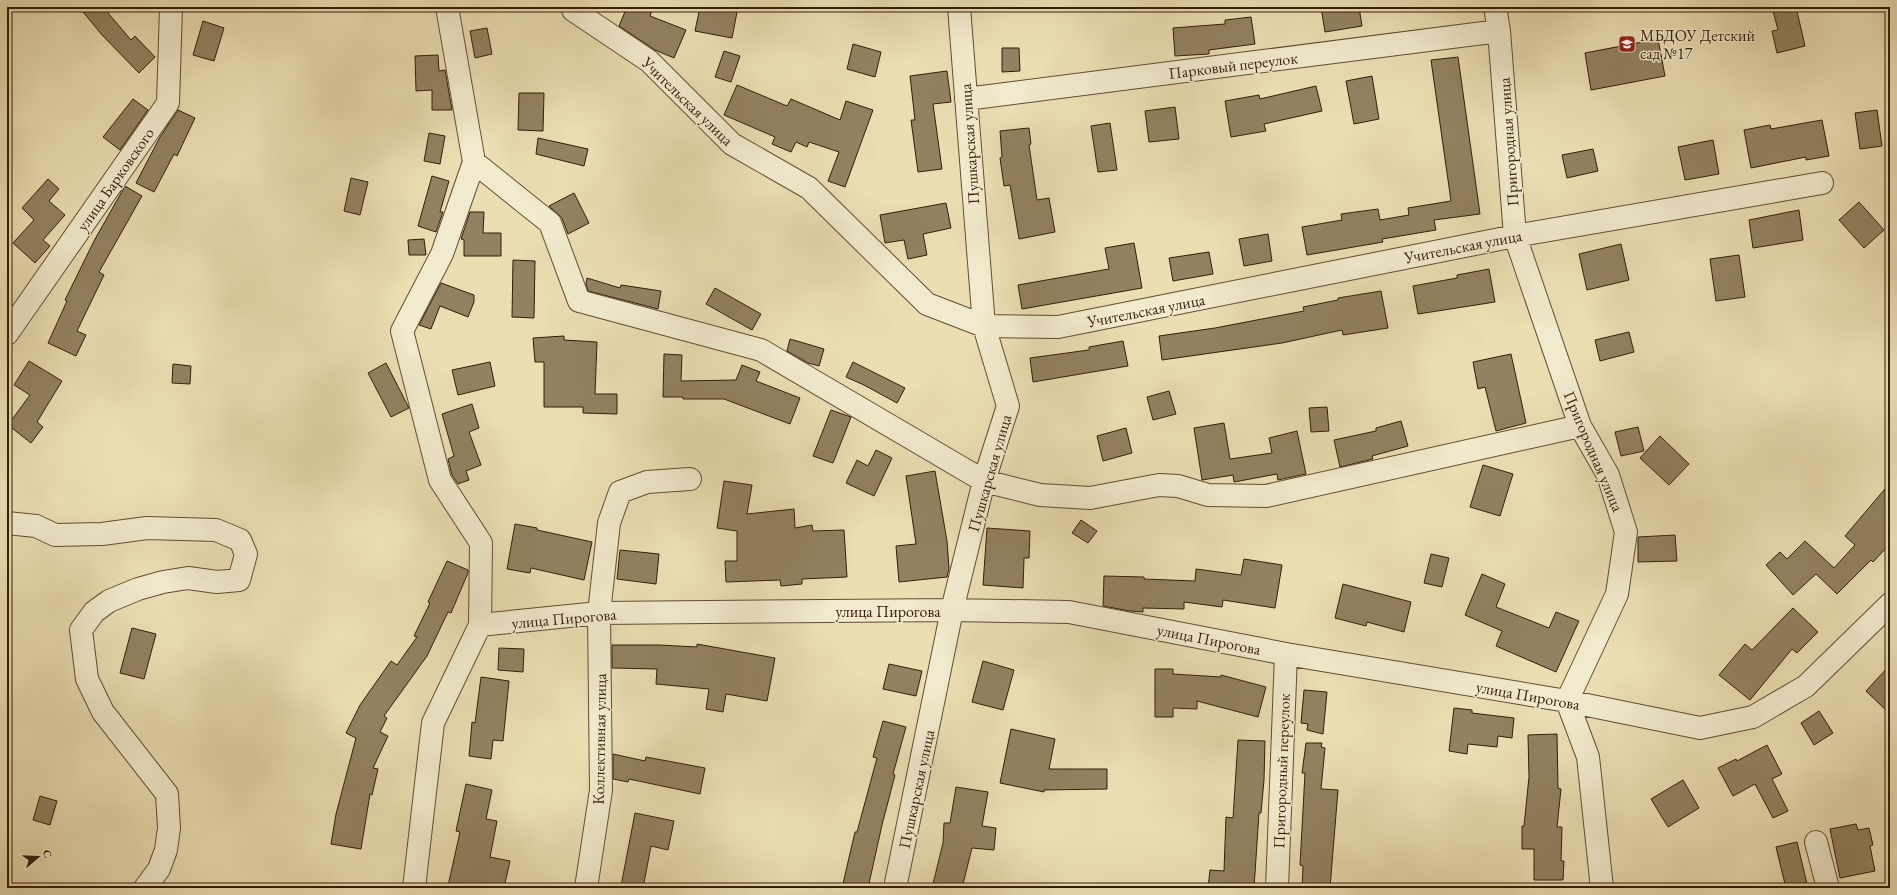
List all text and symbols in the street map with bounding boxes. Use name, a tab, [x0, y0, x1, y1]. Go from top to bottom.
place label: МБДОУ Детский сад №17	[1640, 25, 1755, 64]
school or university icon: МБДОУ Детский сад №17	[1617, 34, 1637, 54]
street label: Парковый переулок	[1167, 47, 1299, 84]
street label: Учительская улица	[637, 52, 738, 151]
street label: Пригородная улица	[1493, 76, 1523, 207]
street label: Пушкарская улица	[955, 82, 984, 205]
street label: улица Барковского	[72, 123, 159, 235]
street label: Учительская улица	[1401, 225, 1524, 268]
street label: Учительская улица	[1084, 289, 1207, 332]
street label: Пригородная улица	[1559, 388, 1629, 515]
street label: Пушкарская улица	[963, 411, 1016, 534]
street label: улица Пирогова	[835, 601, 941, 622]
street label: улица Пирогова	[511, 603, 618, 634]
street label: улица Пирогова	[1155, 619, 1263, 660]
street label: Коллективная улица	[588, 673, 611, 805]
street label: улица Пирогова	[1474, 676, 1582, 715]
street label: Пригородный переулок	[1268, 693, 1295, 849]
street label: Пушкарская улица	[894, 727, 939, 851]
north arrow	[18, 837, 58, 877]
text: С	[40, 848, 55, 860]

